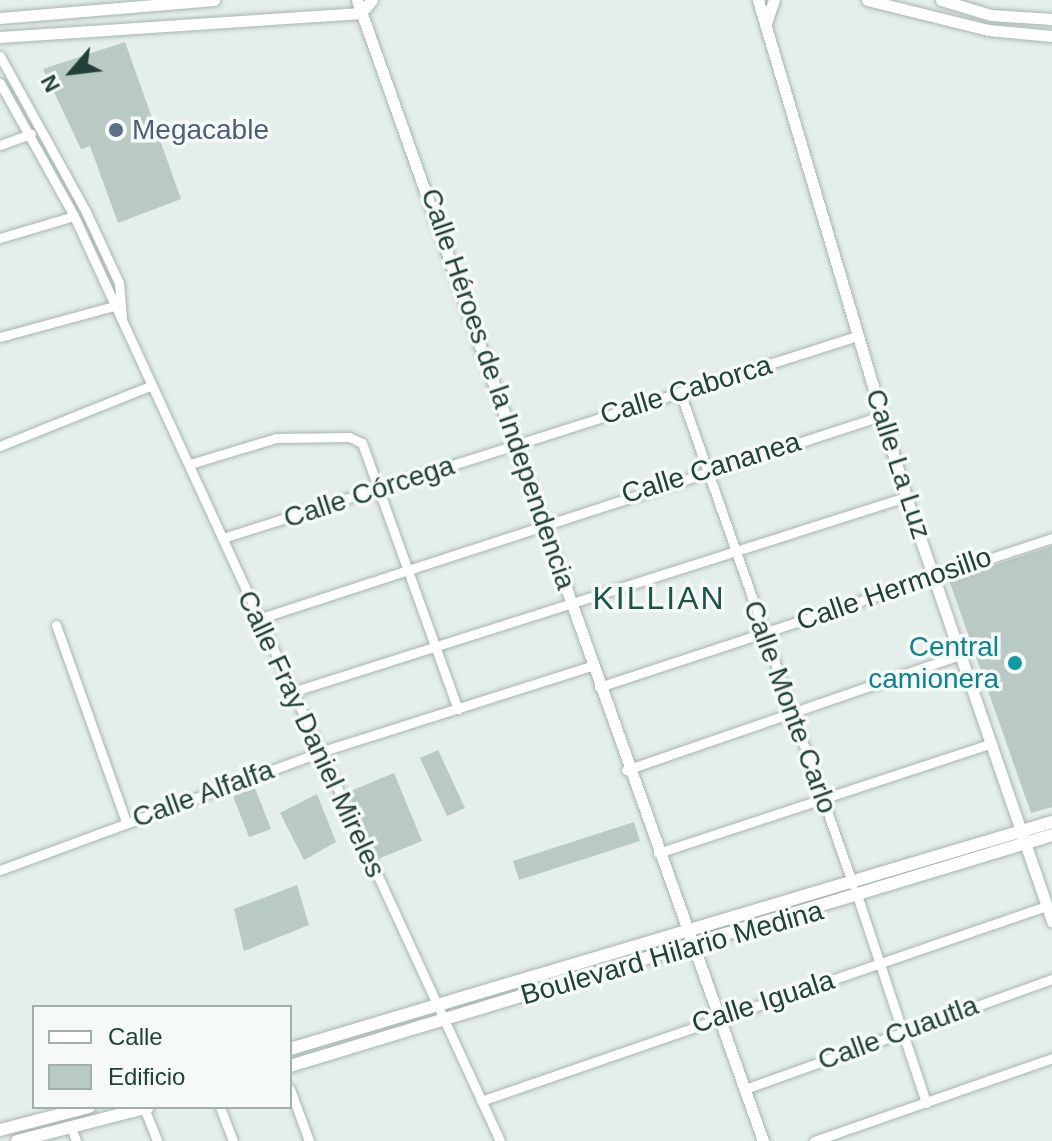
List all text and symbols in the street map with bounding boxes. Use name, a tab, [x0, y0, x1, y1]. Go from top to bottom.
north arrow	[32, 32, 112, 112]
text: N	[36, 71, 65, 96]
place label: Megacable	[132, 113, 269, 147]
marker: Megacable	[107, 121, 125, 139]
street label: Calle Héroes de la Independencia	[413, 184, 583, 594]
street label: Calle Caborca	[596, 348, 776, 432]
street label: Calle La Luz	[858, 385, 938, 543]
street label: Calle Cananea	[618, 425, 804, 511]
street label: Calle Córcega	[279, 449, 459, 535]
street label: Calle Hermosillo	[792, 540, 996, 638]
district label: KILLIAN	[592, 579, 726, 617]
street label: Calle Fray Daniel Mireles	[230, 585, 392, 883]
street label: Calle Monte Carlo	[736, 596, 844, 818]
place label: Central camionera	[868, 630, 999, 696]
marker: Central camionera	[1006, 654, 1024, 672]
street label: Calle Alfalfa	[127, 753, 279, 835]
street label: Boulevard Hilario Medina	[517, 894, 827, 1012]
street label: Calle Iguala	[687, 963, 839, 1041]
street label: Calle Cuautla	[813, 988, 983, 1078]
legend	[32, 1005, 292, 1109]
text: Calle	[108, 1023, 163, 1050]
text: Edificio	[108, 1063, 185, 1090]

